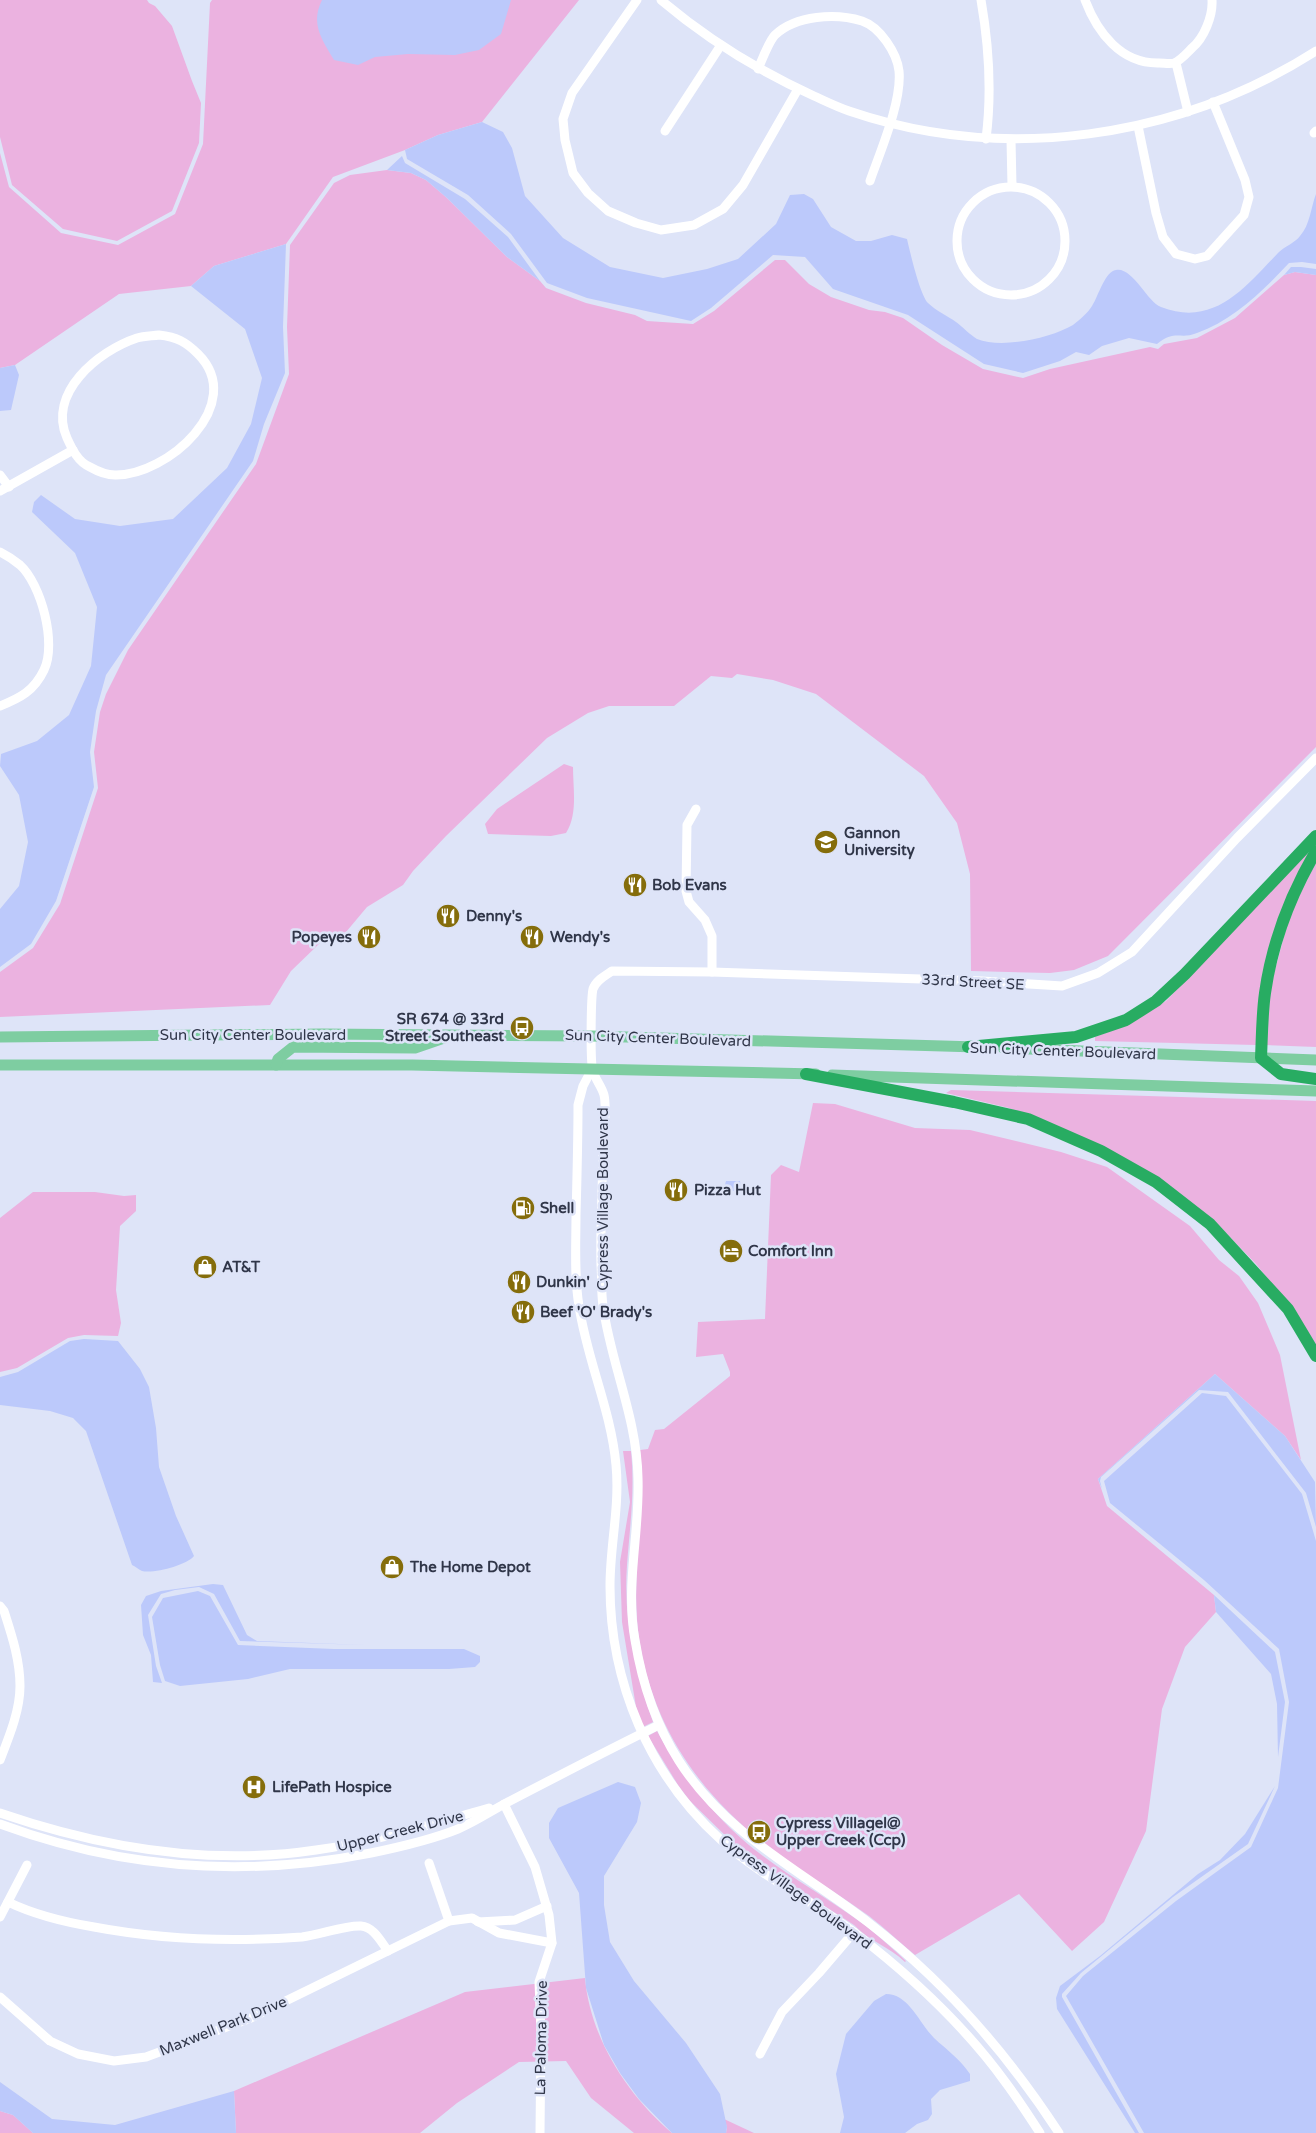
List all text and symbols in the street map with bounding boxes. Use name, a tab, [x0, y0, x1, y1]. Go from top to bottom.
place label: Gannon University	[844, 824, 915, 860]
school or university icon: Gannon University	[813, 829, 839, 855]
restaurant icon: Bob Evans	[622, 872, 648, 898]
place label: Bob Evans	[652, 876, 727, 894]
restaurant icon: Denny's	[435, 903, 461, 929]
place label: Denny's	[466, 907, 522, 926]
restaurant icon: Popeyes	[356, 924, 382, 950]
restaurant icon: Wendy's	[519, 924, 545, 950]
place label: Popeyes	[291, 928, 352, 947]
place label: Wendy's	[550, 928, 610, 947]
street label: 33rd Street SE	[921, 970, 1025, 994]
place label: SR 674 @ 33rd Street Southeast	[385, 1010, 504, 1045]
bus stop icon: SR 674 @ 33rd Street Southeast	[509, 1015, 535, 1041]
street label: Sun City Center Boulevard	[160, 1026, 346, 1044]
street label: Sun City Center Boulevard	[565, 1026, 751, 1050]
street label: Sun City Center Boulevard	[970, 1039, 1156, 1063]
street label: Cypress Village Boulevard	[594, 1107, 612, 1291]
restaurant icon: Pizza Hut	[663, 1177, 689, 1203]
place label: Pizza Hut	[694, 1181, 761, 1199]
fuel station icon: Shell	[510, 1195, 536, 1221]
place label: Shell	[540, 1199, 574, 1217]
hotel icon: Comfort Inn	[718, 1238, 744, 1264]
place label: Comfort Inn	[748, 1242, 833, 1260]
shop icon: AT&T	[192, 1254, 218, 1280]
place label: AT&T	[222, 1258, 261, 1276]
restaurant icon: Dunkin'	[506, 1269, 532, 1295]
place label: Dunkin'	[536, 1273, 590, 1291]
restaurant icon: Beef 'O' Brady's	[510, 1299, 536, 1325]
place label: Beef 'O' Brady's	[540, 1303, 652, 1322]
shop icon: The Home Depot	[379, 1554, 405, 1580]
place label: The Home Depot	[409, 1558, 531, 1577]
hospital icon: LifePath Hospice	[241, 1774, 267, 1800]
place label: LifePath Hospice	[272, 1778, 392, 1797]
street label: Upper Creek Drive	[335, 1807, 465, 1855]
place label: Cypress Villagel@ Upper Creek (Ccp)	[776, 1814, 906, 1850]
bus stop icon: Cypress Villagel@ Upper Creek (Ccp)	[746, 1819, 772, 1845]
street label: Cypress Village Boulevard	[717, 1831, 875, 1953]
street label: La Paloma Drive	[531, 1980, 551, 2096]
street label: Maxwell Park Drive	[157, 1992, 289, 2060]

